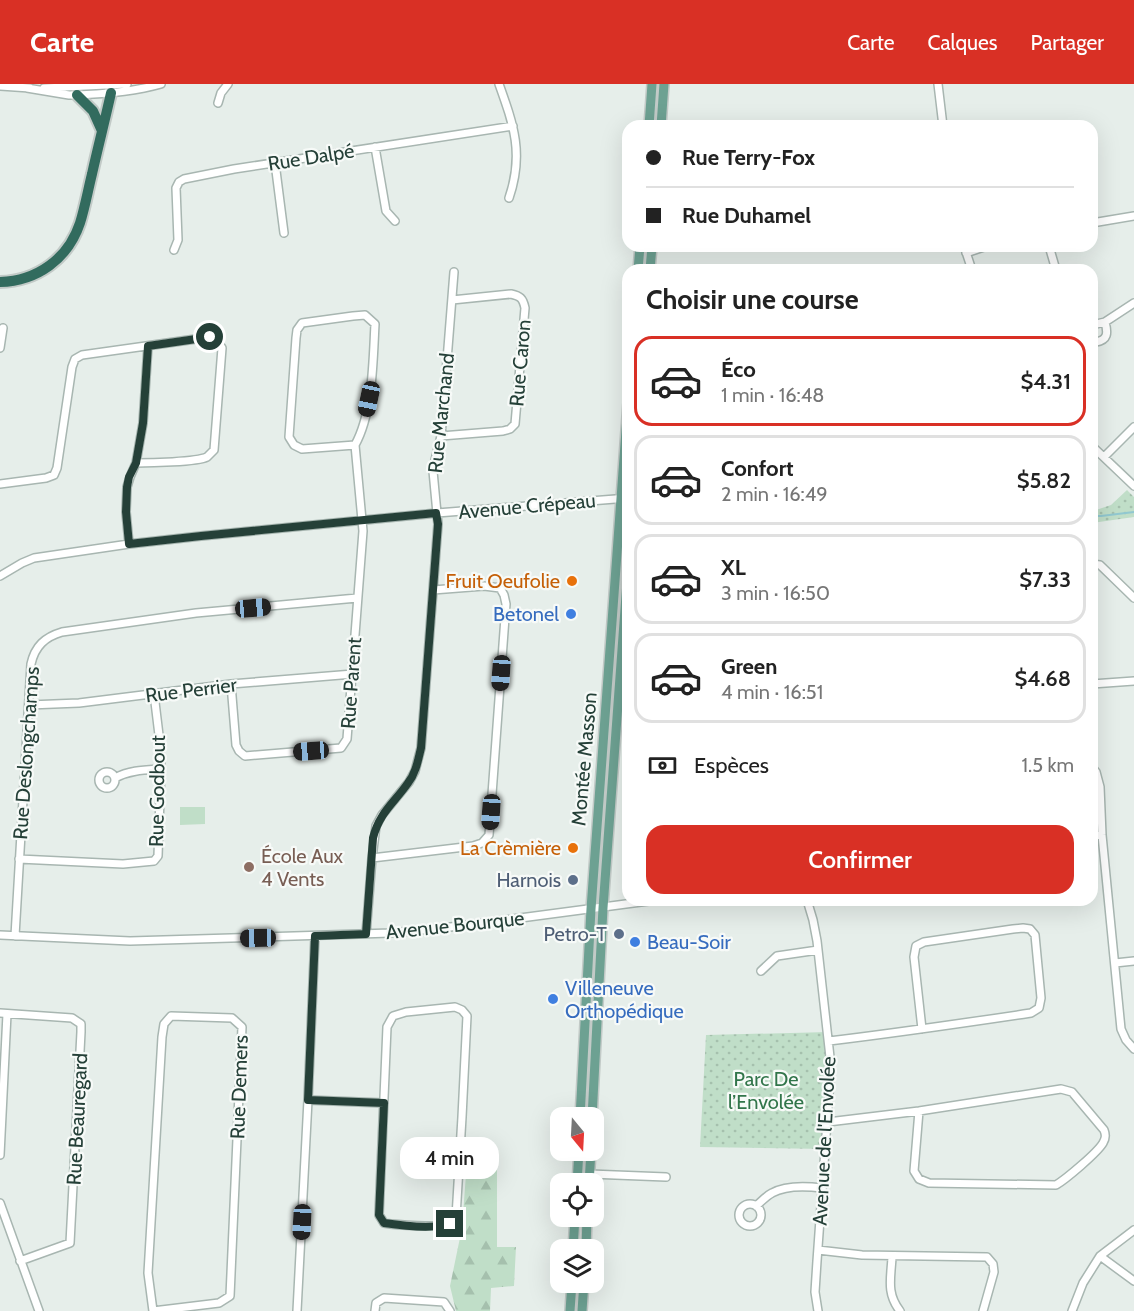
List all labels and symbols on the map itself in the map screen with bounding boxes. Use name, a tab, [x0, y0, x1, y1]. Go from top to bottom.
street label: Rue Dalpé	[266, 138, 356, 176]
street label: Rue Caron	[504, 319, 536, 407]
route start	[196, 323, 223, 350]
street label: Rue Marchand	[423, 352, 459, 474]
car	[356, 380, 382, 418]
street label: Avenue Crépeau	[457, 488, 597, 524]
place label: Fruit Oeufolie	[446, 569, 560, 593]
marker: Fruit Oeufolie	[565, 574, 579, 588]
car	[234, 597, 272, 619]
place label: Betonel	[493, 602, 559, 626]
marker: Betonel	[564, 607, 578, 621]
street label: Rue Parent	[336, 636, 366, 730]
car	[491, 654, 511, 692]
street label: Rue Deslongchamps	[8, 666, 44, 840]
street label: Rue Perrier	[144, 672, 239, 708]
street label: Montée Masson	[566, 691, 602, 827]
street label: Rue Godbout	[144, 735, 170, 847]
car	[292, 741, 330, 761]
car	[481, 793, 501, 831]
place label: La Crèmière	[460, 836, 561, 860]
marker: La Crèmière	[566, 841, 580, 855]
place label: École Aux 4 Vents	[261, 844, 344, 891]
marker: École Aux 4 Vents	[242, 860, 256, 874]
place label: Harnois	[496, 868, 561, 892]
marker: Harnois	[566, 873, 580, 887]
street label: Avenue Bourque	[384, 906, 526, 944]
place label: Petro-T	[543, 922, 607, 946]
marker: Petro-T	[612, 927, 626, 941]
car	[240, 929, 276, 947]
place label: Beau-Soir	[647, 930, 731, 954]
marker: Beau-Soir	[628, 935, 642, 949]
place label: Villeneuve Orthopédique	[565, 976, 684, 1023]
marker: Villeneuve Orthopédique	[546, 992, 560, 1006]
street label: Rue Demers	[225, 1035, 253, 1139]
street label: Rue Beauregard	[62, 1052, 92, 1186]
street label: Avenue de l'Envolée	[808, 1056, 840, 1226]
park label: Parc De l’Envolée	[728, 1067, 804, 1114]
north arrow	[550, 1107, 604, 1161]
callout: 4 min	[400, 1137, 500, 1179]
car	[292, 1204, 312, 1240]
route end	[436, 1210, 463, 1237]

